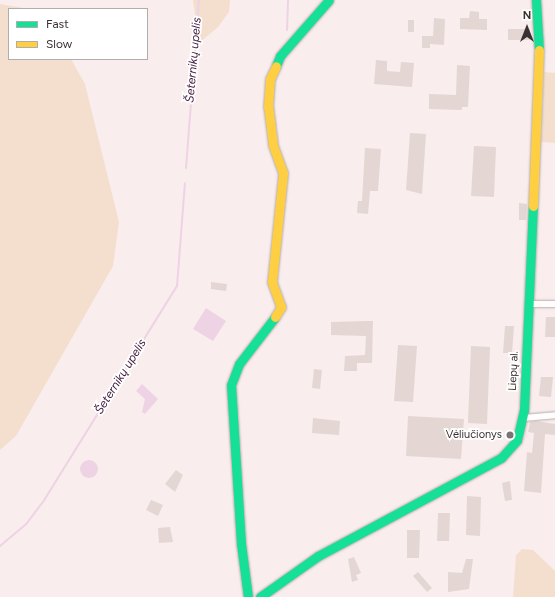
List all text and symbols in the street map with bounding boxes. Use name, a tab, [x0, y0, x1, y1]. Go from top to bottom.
legend	[8, 8, 148, 60]
north arrow	[507, 8, 547, 48]
text: N	[523, 9, 531, 22]
text: Fast	[46, 17, 69, 31]
water label: Šeternikų upelis	[183, 17, 205, 103]
text: Slow	[46, 37, 72, 51]
water label: Šeternikų upelis	[92, 337, 150, 417]
street label: Liepų al.	[506, 351, 522, 391]
place label: Vėliučionys	[446, 428, 502, 442]
marker: Vėliučionys	[505, 430, 515, 440]

